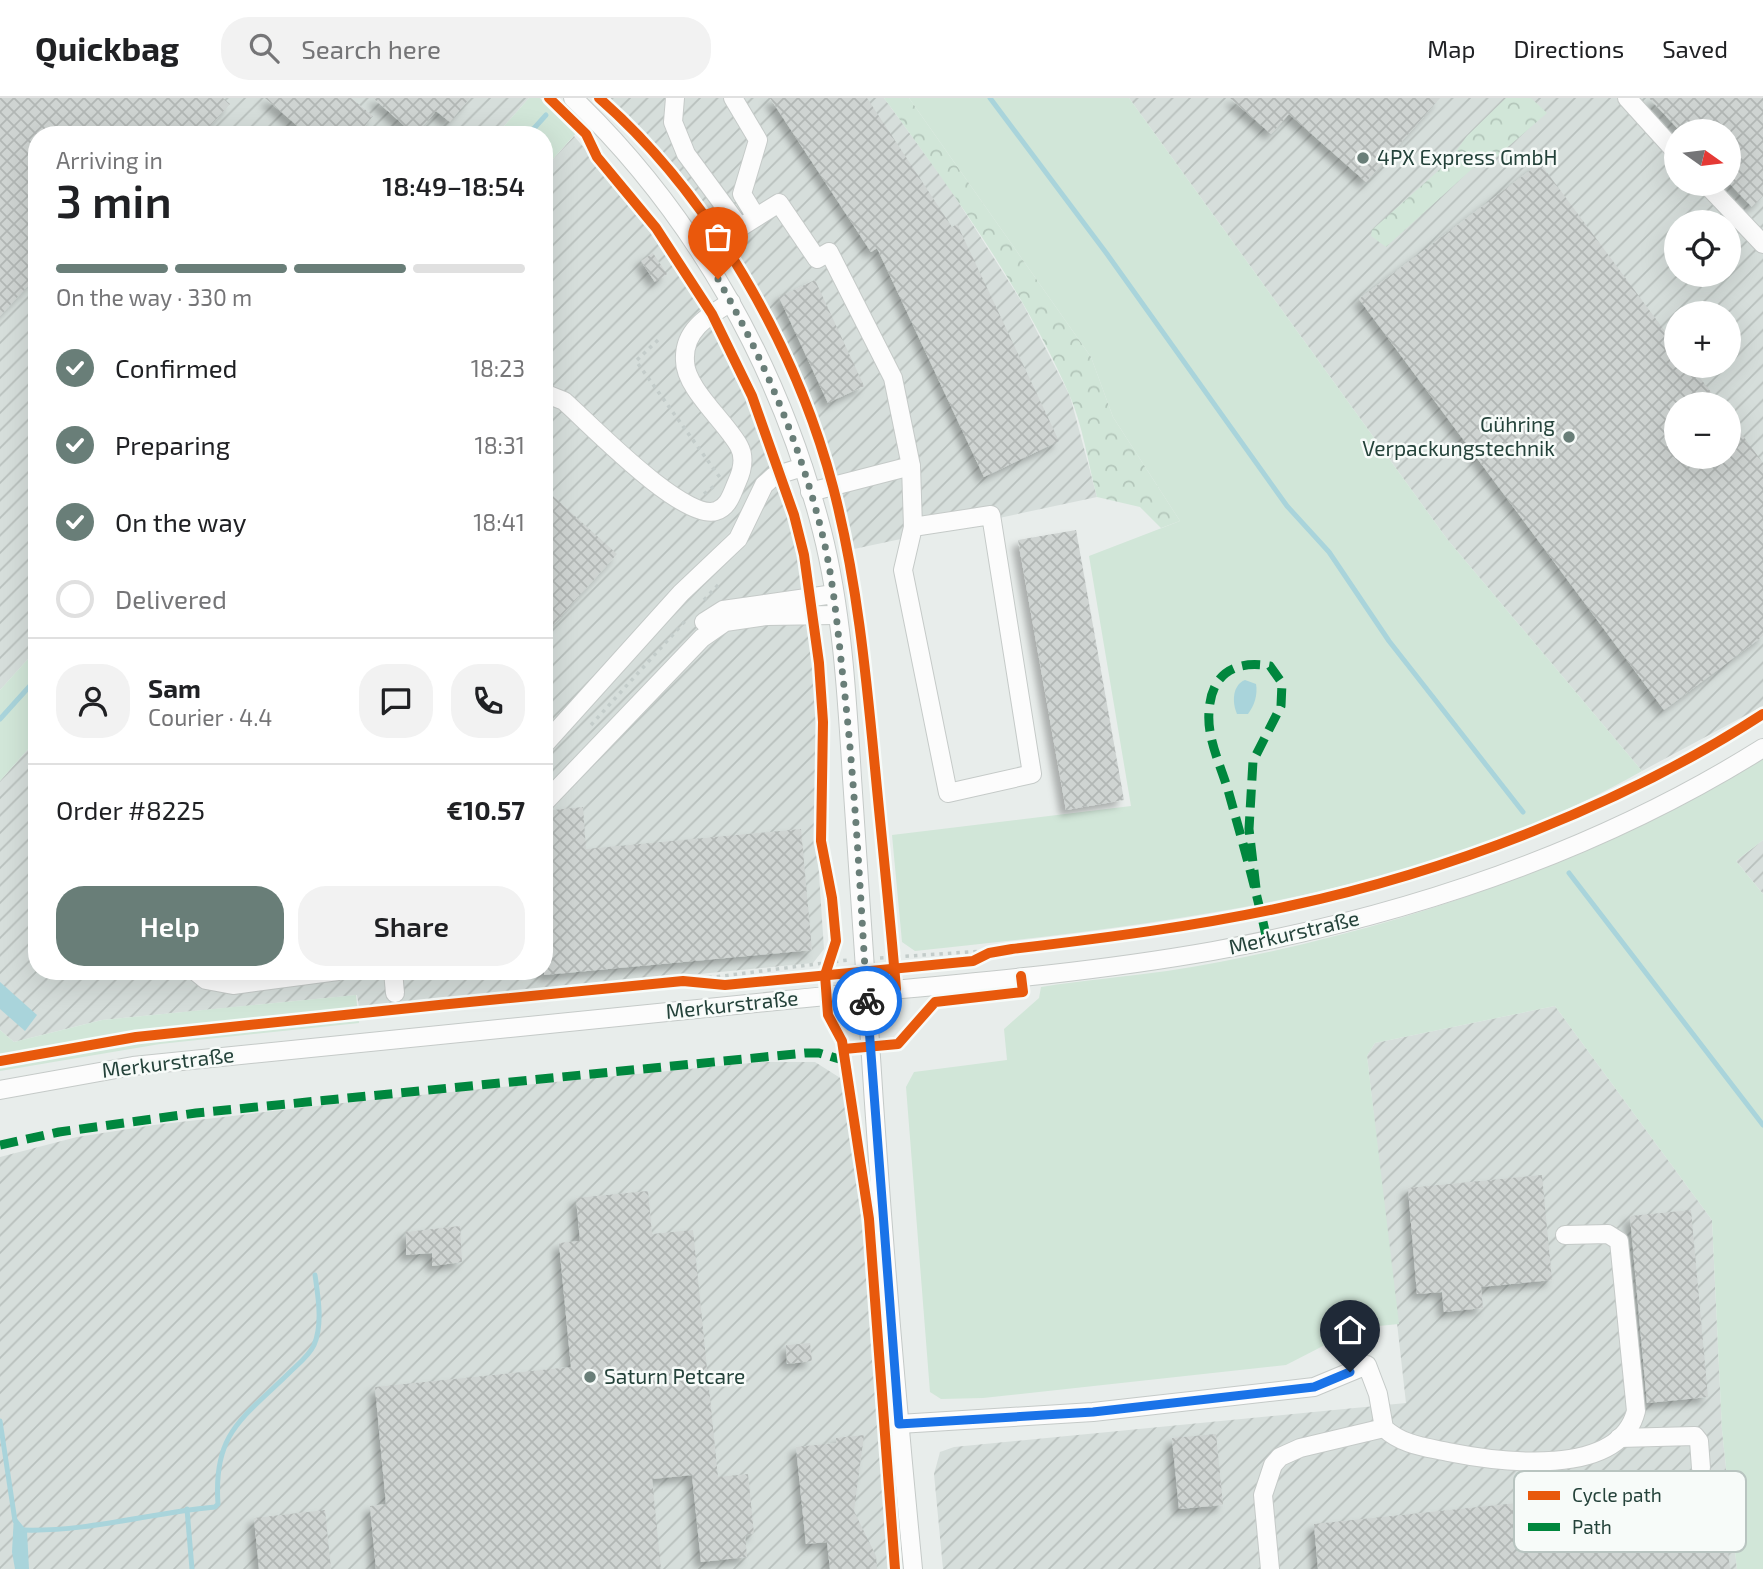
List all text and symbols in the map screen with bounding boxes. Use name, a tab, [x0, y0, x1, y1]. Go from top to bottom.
search box	[221, 17, 711, 80]
text: Quickbag	[35, 28, 179, 68]
icon: search	[245, 29, 283, 67]
text: Search here	[301, 33, 441, 64]
text: Map	[1427, 34, 1475, 63]
text: Directions	[1513, 34, 1624, 63]
text: Saved	[1662, 34, 1728, 63]
north arrow	[1664, 119, 1741, 196]
map controls	[1664, 119, 1741, 469]
place label: 4PX Express GmbH	[1377, 144, 1558, 169]
text: Arriving in	[56, 146, 163, 174]
marker: 4PX Express GmbH	[1355, 150, 1371, 166]
text: 18:49–18:54	[382, 170, 525, 201]
text: 3 min	[56, 172, 172, 227]
pin	[688, 207, 748, 279]
button: locate	[1664, 210, 1741, 287]
icon: bag	[699, 218, 737, 256]
text: On the way · 330 m	[56, 283, 252, 311]
button: +	[1664, 301, 1741, 378]
icon: check	[56, 349, 94, 387]
text: Confirmed	[115, 352, 238, 383]
text: 18:23	[471, 354, 525, 382]
button: −	[1664, 392, 1741, 469]
place label: Gühring Verpackungstechnik	[1362, 411, 1555, 460]
icon: check	[56, 426, 94, 464]
text: Preparing	[115, 429, 230, 460]
marker: Gühring Verpackungstechnik	[1561, 429, 1577, 445]
text: 18:31	[475, 431, 525, 459]
icon: check	[56, 503, 94, 541]
text: On the way	[115, 506, 246, 537]
text: 18:41	[473, 508, 525, 536]
text: Delivered	[115, 583, 227, 614]
button: person	[56, 664, 130, 738]
button: chat	[359, 664, 433, 738]
button: phone	[451, 664, 525, 738]
text: Sam	[148, 672, 201, 703]
text: Courier · 4.4	[148, 703, 272, 731]
text: Order #8225	[56, 794, 205, 825]
text: €10.57	[446, 794, 525, 825]
button: Help	[56, 886, 284, 966]
button: Share	[298, 886, 525, 966]
street label: Merkurstraße	[1226, 904, 1361, 959]
courier	[832, 966, 902, 1036]
icon: bike	[848, 982, 886, 1020]
street label: Merkurstraße	[664, 984, 799, 1023]
street label: Merkurstraße	[100, 1041, 235, 1082]
pin	[1320, 1300, 1380, 1372]
icon: home	[1331, 1311, 1369, 1349]
place label: Saturn Petcare	[604, 1363, 745, 1388]
marker: Saturn Petcare	[582, 1369, 598, 1385]
legend	[1514, 1471, 1746, 1552]
text: Cycle path	[1572, 1483, 1662, 1506]
text: Path	[1572, 1515, 1612, 1538]

